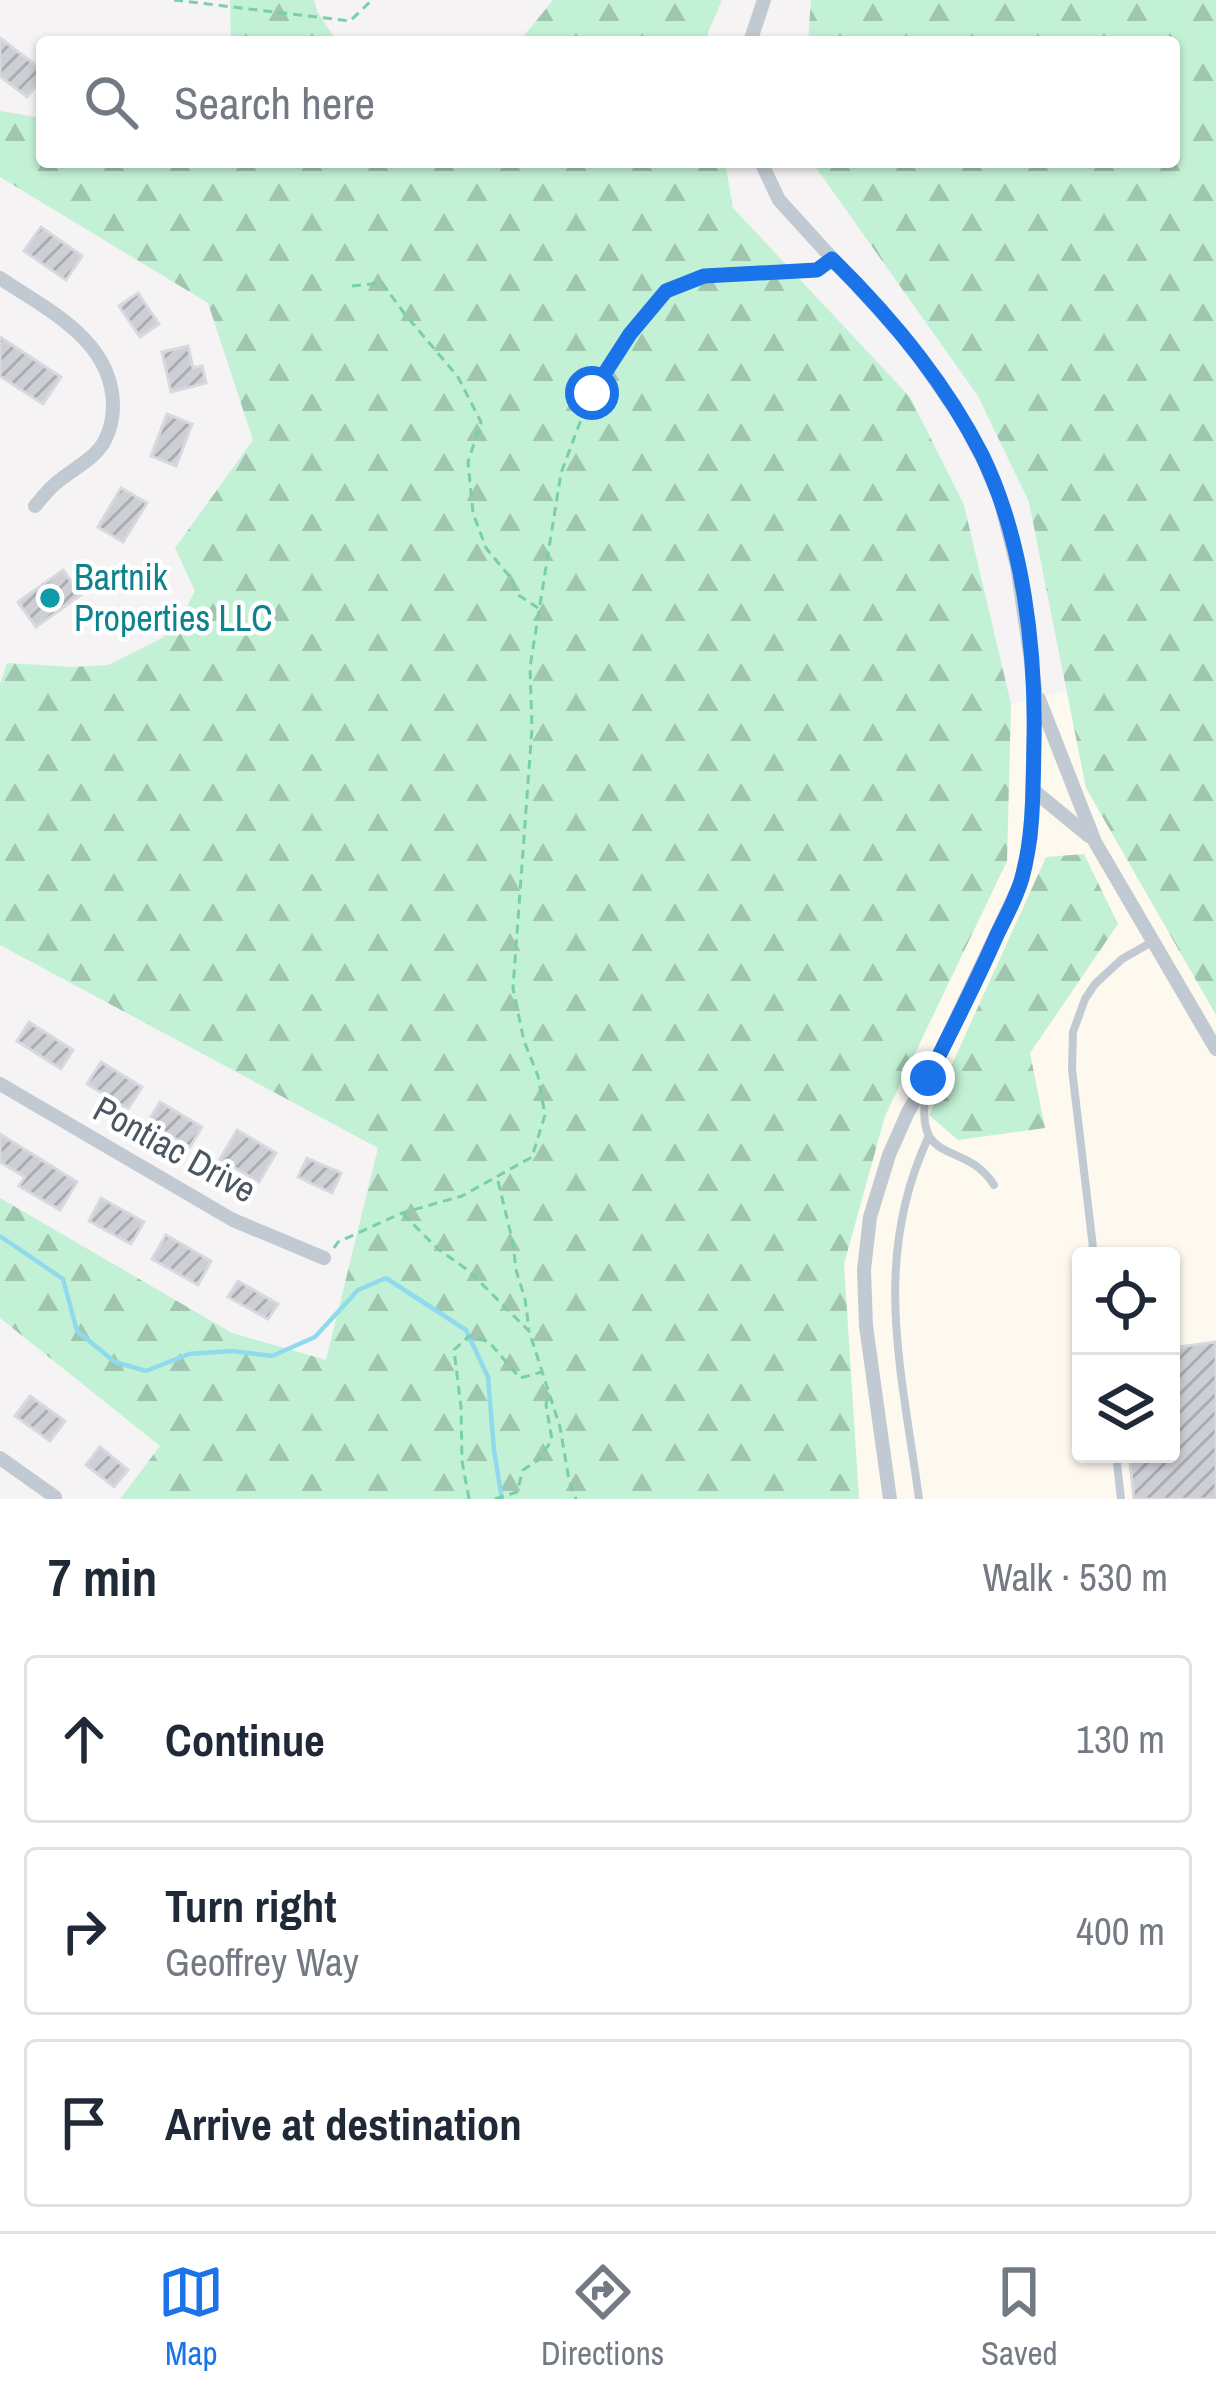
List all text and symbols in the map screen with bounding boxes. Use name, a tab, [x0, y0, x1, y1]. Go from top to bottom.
search box	[36, 36, 1180, 168]
icon: search	[78, 69, 144, 135]
text: Search here	[174, 72, 375, 133]
route start	[565, 366, 619, 420]
place label: Bartnik Properties LLC	[74, 553, 273, 642]
marker: Bartnik Properties LLC	[37, 585, 63, 611]
route end	[901, 1051, 955, 1105]
street label: Pontiac Drive	[85, 1085, 265, 1213]
map controls	[1072, 1247, 1180, 1463]
button: locate	[1072, 1247, 1180, 1355]
button: layers	[1072, 1355, 1180, 1463]
text: 7 min	[48, 1543, 157, 1612]
text: Walk · 530 m	[983, 1551, 1168, 1603]
icon: ahead	[51, 1706, 117, 1772]
text: Continue	[165, 1709, 325, 1770]
text: 130 m	[1076, 1713, 1165, 1765]
text: Turn right	[165, 1875, 337, 1936]
icon: right	[51, 1898, 117, 1964]
text: 400 m	[1076, 1905, 1165, 1957]
text: Geoffrey Way	[165, 1936, 359, 1988]
icon: arrive	[51, 2090, 117, 2156]
text: Arrive at destination	[165, 2093, 522, 2154]
tab: Map	[158, 2259, 224, 2375]
tab: Directions	[541, 2259, 664, 2375]
tab: Saved	[981, 2259, 1058, 2375]

